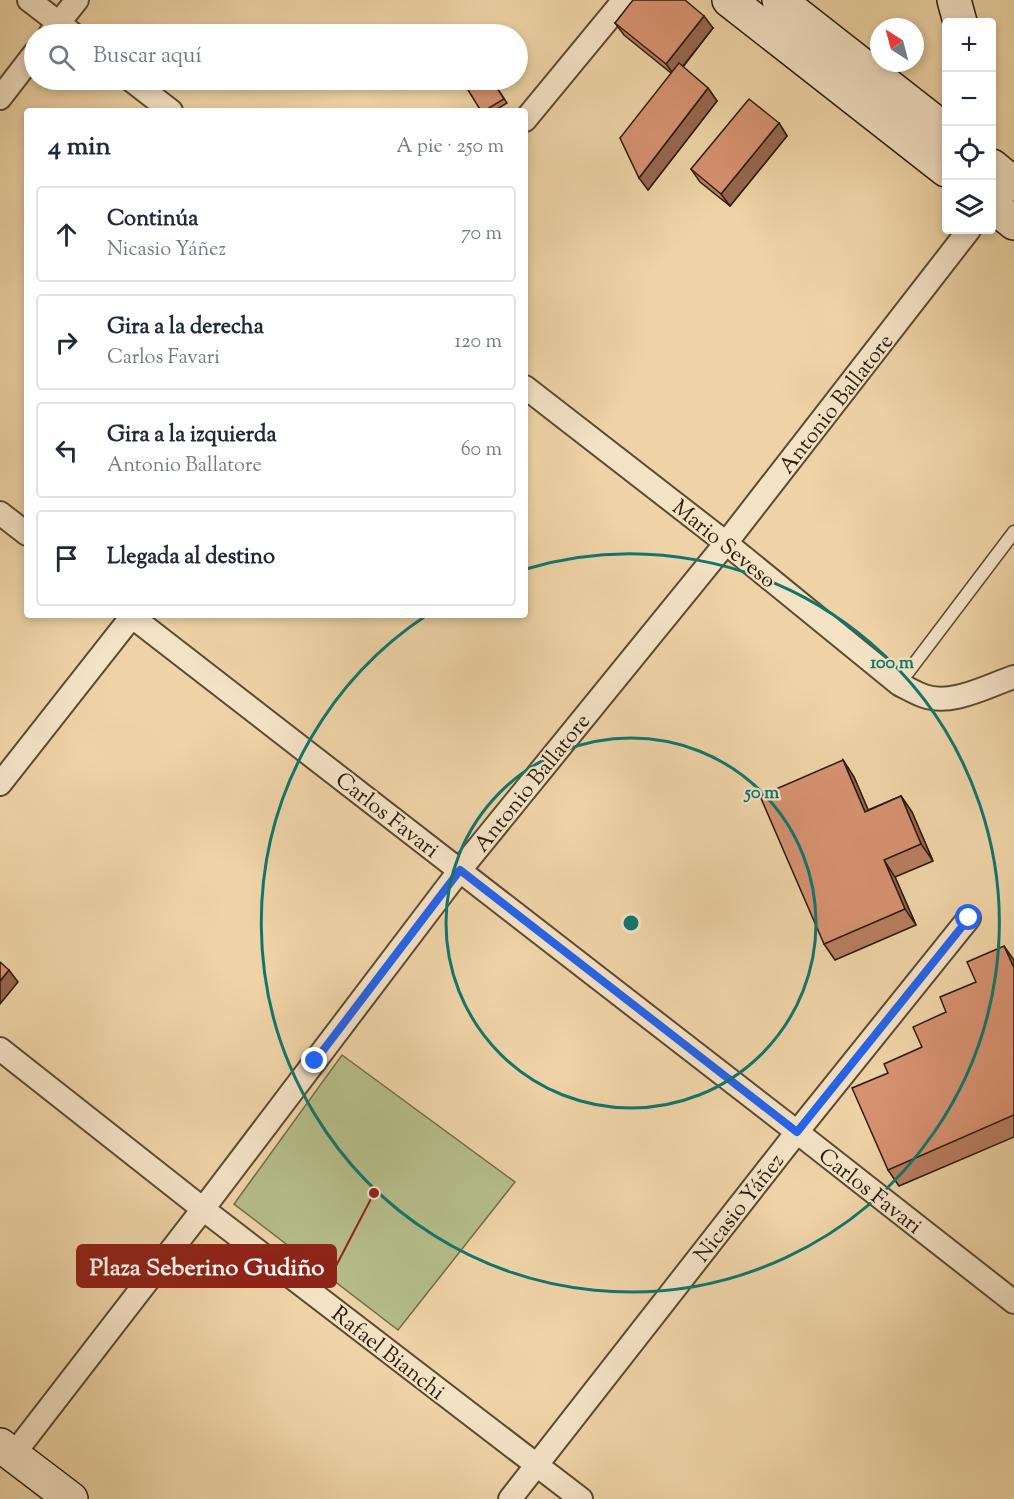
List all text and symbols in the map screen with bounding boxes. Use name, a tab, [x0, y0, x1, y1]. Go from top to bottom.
north arrow	[870, 18, 924, 72]
map controls	[942, 18, 996, 234]
button: +	[942, 18, 996, 72]
search box	[24, 24, 528, 90]
icon: search	[45, 41, 78, 74]
text: Buscar aquí	[93, 41, 202, 73]
button: −	[942, 72, 996, 126]
button: locate	[942, 126, 996, 180]
text: 4 min	[48, 129, 111, 166]
text: A pie · 250 m	[396, 133, 504, 162]
button: layers	[942, 180, 996, 234]
text: Continúa	[107, 204, 198, 236]
icon: ahead	[50, 218, 83, 251]
text: 70 m	[461, 220, 502, 249]
text: Nicasio Yáñez	[107, 236, 226, 265]
text: Gira a la derecha	[107, 312, 264, 344]
icon: right	[50, 326, 83, 359]
text: 120 m	[454, 328, 502, 357]
street label: Antonio Ballatore	[772, 328, 902, 482]
text: Carlos Favari	[107, 344, 220, 373]
text: Gira a la izquierda	[107, 420, 277, 452]
icon: left	[50, 434, 83, 467]
text: 60 m	[461, 436, 502, 465]
text: Antonio Ballatore	[107, 452, 262, 481]
street label: Mario Seveso	[664, 493, 782, 597]
icon: arrive	[50, 542, 83, 575]
text: Llegada al destino	[107, 542, 275, 574]
text: 100 m	[870, 651, 914, 677]
street label: Antonio Ballatore	[467, 708, 599, 860]
street label: Carlos Favari	[327, 766, 445, 867]
text: 50 m	[743, 781, 779, 807]
route start	[955, 904, 981, 930]
centre of rings	[621, 913, 641, 933]
route end	[301, 1047, 327, 1073]
street label: Carlos Favari	[810, 1142, 928, 1243]
street label: Nicasio Yáñez	[687, 1147, 793, 1270]
callout: Plaza Seberino Gudiño	[77, 1245, 336, 1287]
text: Plaza Seberino Gudiño	[89, 1252, 325, 1286]
street label: Rafael Bianchi	[324, 1300, 451, 1409]

